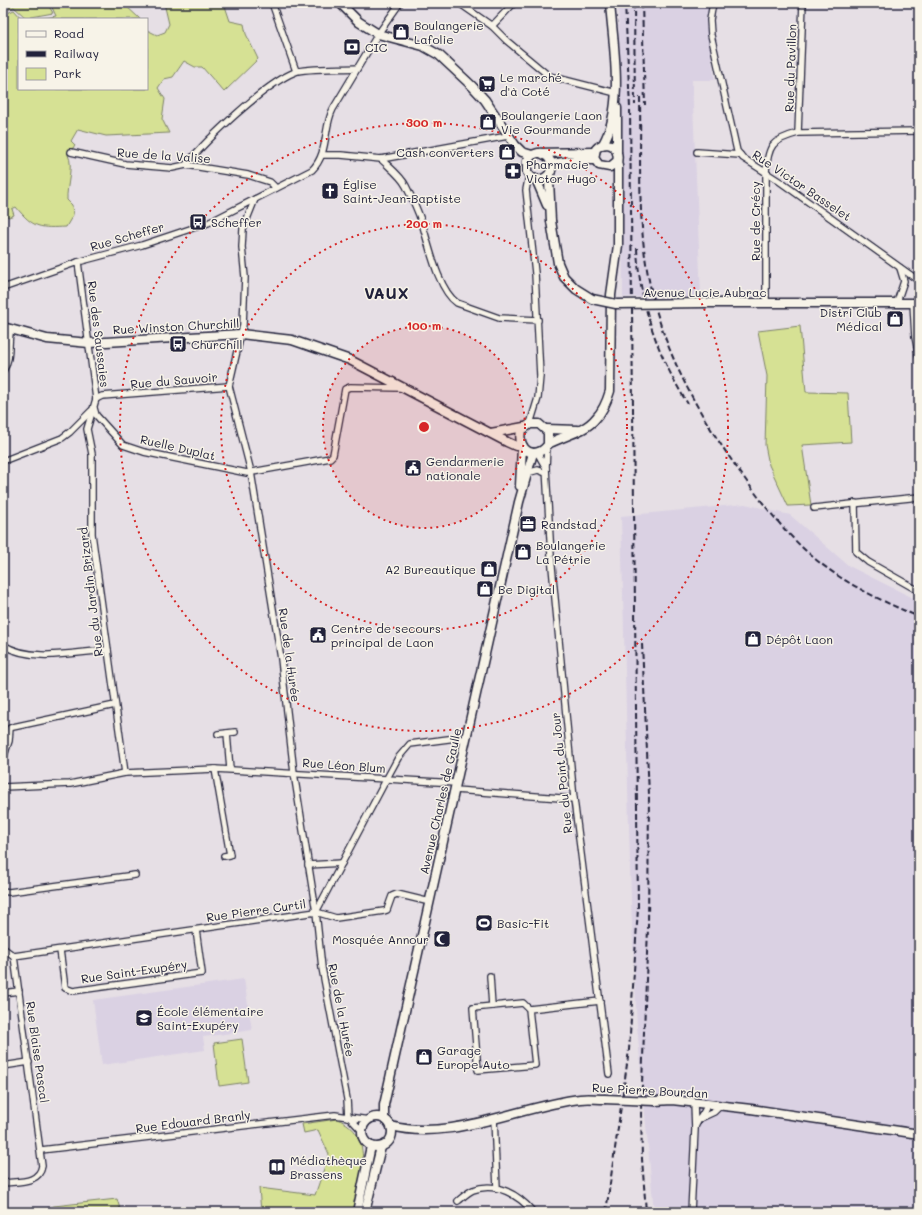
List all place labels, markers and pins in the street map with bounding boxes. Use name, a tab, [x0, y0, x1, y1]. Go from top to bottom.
place label: Boulangerie Lafolie	[414, 17, 484, 47]
shop icon: Boulangerie Lafolie	[391, 22, 411, 42]
bank icon: CIC	[342, 37, 362, 57]
place label: CIC	[365, 39, 388, 55]
place label: Le marché d'à Coté	[500, 69, 562, 99]
supermarket icon: Le marché d'à Coté	[477, 74, 497, 94]
place label: Boulangerie Laon Vie Gourmande	[501, 107, 602, 137]
shop icon: Boulangerie Laon Vie Gourmande	[478, 112, 498, 132]
shop icon: Cash converters	[497, 142, 517, 162]
place label: Cash converters	[396, 144, 494, 160]
place label: Pharmacie Victor Hugo	[526, 156, 596, 186]
pharmacy icon: Pharmacie Victor Hugo	[503, 161, 523, 181]
place label: Église Saint-Jean-Baptiste	[343, 176, 461, 206]
church icon: Église Saint-Jean-Baptiste	[320, 181, 340, 201]
bus stop icon: Scheffer	[188, 212, 208, 232]
place label: Scheffer	[211, 214, 262, 230]
place label: Distri Club Médical	[820, 304, 882, 334]
shop icon: Distri Club Médical	[885, 309, 905, 329]
bus stop icon: Churchill	[168, 334, 188, 354]
place label: Churchill	[191, 336, 242, 352]
centre of rings	[417, 420, 431, 434]
place label: Gendarmerie nationale	[426, 453, 504, 483]
public building icon: Gendarmerie nationale	[403, 458, 423, 478]
office icon: Randstad	[518, 514, 538, 534]
place label: Randstad	[541, 516, 597, 532]
place label: Boulangerie La Pétrie	[536, 537, 606, 567]
shop icon: Boulangerie La Pétrie	[513, 542, 533, 562]
shop icon: A2 Bureautique	[479, 559, 499, 579]
place label: A2 Bureautique	[385, 561, 476, 577]
shop icon: Be Digital	[475, 579, 495, 599]
place label: Be Digital	[498, 581, 555, 597]
place label: Centre de secours principal de Laon	[331, 620, 441, 650]
public building icon: Centre de secours principal de Laon	[308, 625, 328, 645]
shop icon: Dépôt Laon	[743, 629, 763, 649]
place label: Dépôt Laon	[766, 631, 833, 647]
sports icon: Basic-Fit	[474, 913, 494, 933]
place label: Basic-Fit	[497, 915, 549, 931]
mosque icon: Mosquée Annour	[432, 929, 452, 949]
place label: Mosquée Annour	[332, 931, 429, 947]
place label: École élémentaire Saint-Exupéry	[157, 1003, 264, 1033]
school or university icon: École élémentaire Saint-Exupéry	[134, 1008, 154, 1028]
place label: Garage Europe Auto	[437, 1042, 510, 1072]
shop icon: Garage Europe Auto	[414, 1047, 434, 1067]
place label: Médiathèque Brassens	[290, 1152, 367, 1182]
library icon: Médiathèque Brassens	[267, 1157, 287, 1177]

